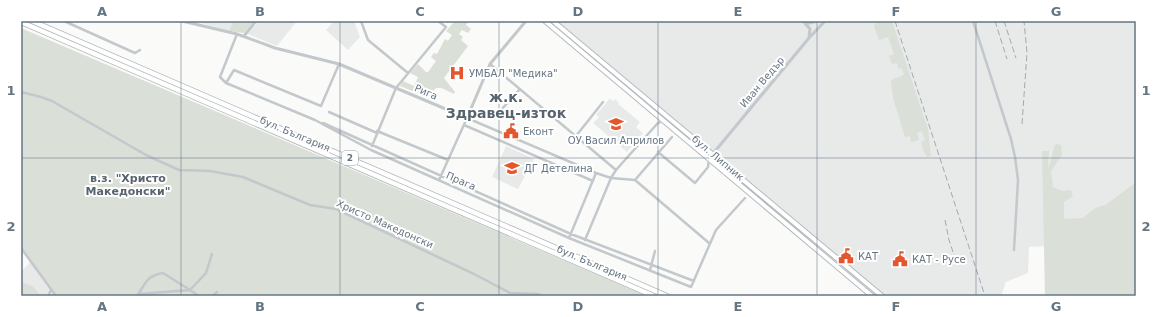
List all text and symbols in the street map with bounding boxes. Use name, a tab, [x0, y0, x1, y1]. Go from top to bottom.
text: A	[97, 4, 107, 19]
text: B	[255, 4, 265, 19]
text: C	[415, 4, 425, 19]
text: D	[573, 4, 584, 19]
text: E	[734, 4, 742, 19]
text: F	[892, 4, 900, 19]
text: G	[1051, 4, 1061, 19]
street label: Иван Ведър	[738, 55, 786, 109]
hospital icon: УМБАЛ "Медика"	[448, 64, 466, 82]
place label: УМБАЛ "Медика"	[469, 68, 558, 79]
street label: Рига	[413, 82, 439, 102]
text: 1	[6, 83, 16, 98]
text: 1	[1141, 83, 1151, 98]
district label: ж.к. Здравец-изток	[446, 89, 567, 121]
street label: бул. България	[258, 114, 332, 154]
school or university icon: ОУ Васил Априлов	[607, 115, 625, 133]
public building icon: Еконт	[502, 122, 520, 140]
place label: Еконт	[523, 126, 554, 137]
street label: бул. Липник	[690, 133, 746, 183]
place label: ОУ Васил Априлов	[568, 135, 664, 146]
road number: 2	[342, 151, 358, 165]
school or university icon: ДГ Детелина	[503, 159, 521, 177]
place label: ДГ Детелина	[524, 163, 593, 174]
street label: Прага	[444, 170, 478, 192]
district label: в.з. "Христо Македонски"	[86, 172, 170, 198]
street label: Христо Македонски	[335, 198, 435, 250]
text: 2	[6, 219, 16, 234]
text: 2	[1141, 219, 1151, 234]
street label: бул. България	[555, 243, 629, 283]
public building icon: КАТ	[837, 247, 855, 265]
public building icon: КАТ - Русе	[891, 250, 909, 268]
place label: КАТ	[858, 251, 879, 262]
place label: КАТ - Русе	[912, 254, 966, 265]
text: A	[97, 299, 107, 314]
text: B	[255, 299, 265, 314]
text: C	[415, 299, 425, 314]
text: D	[573, 299, 584, 314]
text: E	[734, 299, 742, 314]
text: F	[892, 299, 900, 314]
text: G	[1051, 299, 1061, 314]

